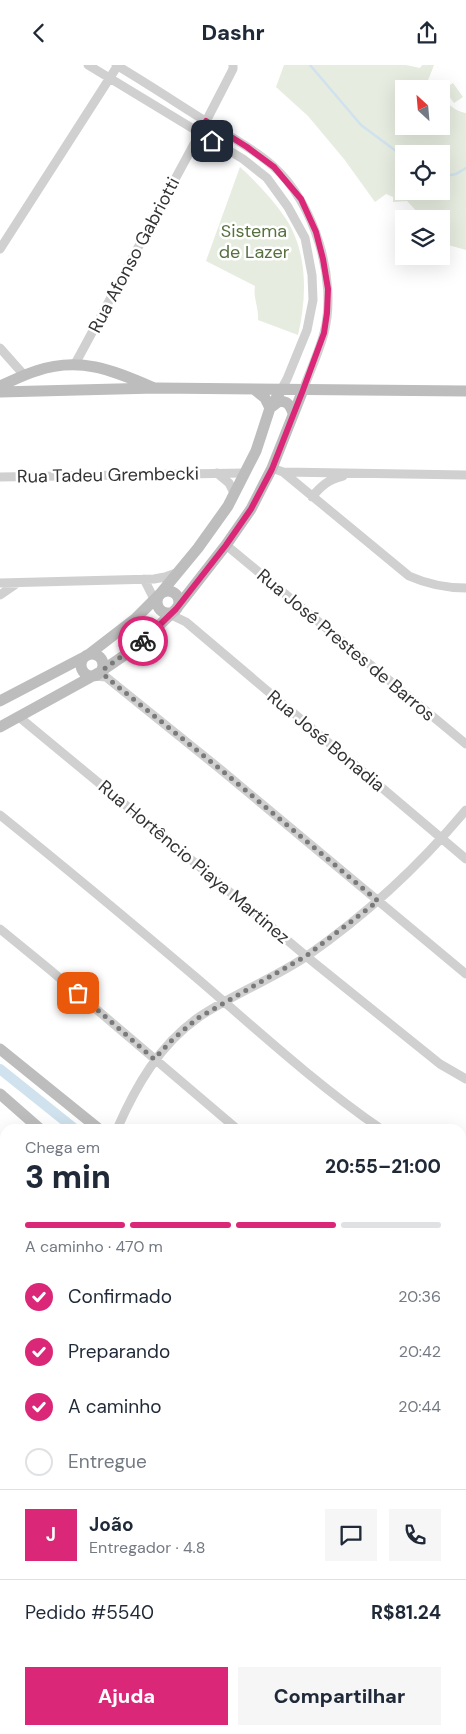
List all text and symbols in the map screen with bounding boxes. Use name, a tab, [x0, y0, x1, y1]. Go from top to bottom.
text: Dashr	[201, 18, 265, 47]
icon: back	[25, 19, 53, 47]
icon: share	[413, 19, 441, 47]
north arrow	[395, 80, 450, 135]
map controls	[395, 80, 450, 265]
pin	[191, 120, 233, 162]
icon: home	[198, 127, 226, 155]
button: locate	[395, 145, 450, 200]
street label: Rua Afonso Gabriotti	[83, 173, 185, 337]
button: layers	[395, 210, 450, 265]
park label: Sistema de Lazer	[219, 219, 290, 264]
street label: Rua Tadeu Grembecki	[17, 461, 199, 489]
street label: Rua José Prestes de Barros	[252, 563, 440, 727]
courier	[118, 616, 168, 666]
icon: bike	[129, 627, 157, 655]
street label: Rua José Bonadia	[262, 685, 390, 797]
street label: Rua Hortêncio Piaya Martinez	[93, 775, 295, 949]
pin	[57, 972, 99, 1014]
icon: bag	[64, 979, 92, 1007]
text: Chega em	[25, 1137, 100, 1158]
text: 20:55–21:00	[325, 1154, 441, 1179]
text: 3 min	[25, 1156, 111, 1198]
text: A caminho · 470 m	[25, 1236, 163, 1257]
icon: check	[25, 1283, 53, 1311]
text: Confirmado	[68, 1284, 172, 1309]
text: 20:36	[398, 1286, 441, 1307]
icon: check	[25, 1338, 53, 1366]
text: Preparando	[68, 1339, 170, 1364]
text: 20:42	[399, 1341, 441, 1362]
icon: check	[25, 1393, 53, 1421]
text: A caminho	[68, 1394, 161, 1419]
text: 20:44	[398, 1396, 441, 1417]
text: Entregue	[68, 1449, 147, 1474]
button: chat	[325, 1509, 377, 1561]
button: phone	[389, 1509, 441, 1561]
text: João	[89, 1512, 134, 1537]
text: J	[46, 1522, 56, 1547]
text: Entregador · 4.8	[89, 1537, 206, 1558]
text: Pedido #5540	[25, 1600, 154, 1625]
text: R$81.24	[371, 1600, 441, 1625]
button: Ajuda	[25, 1667, 228, 1725]
button: Compartilhar	[238, 1667, 441, 1725]

